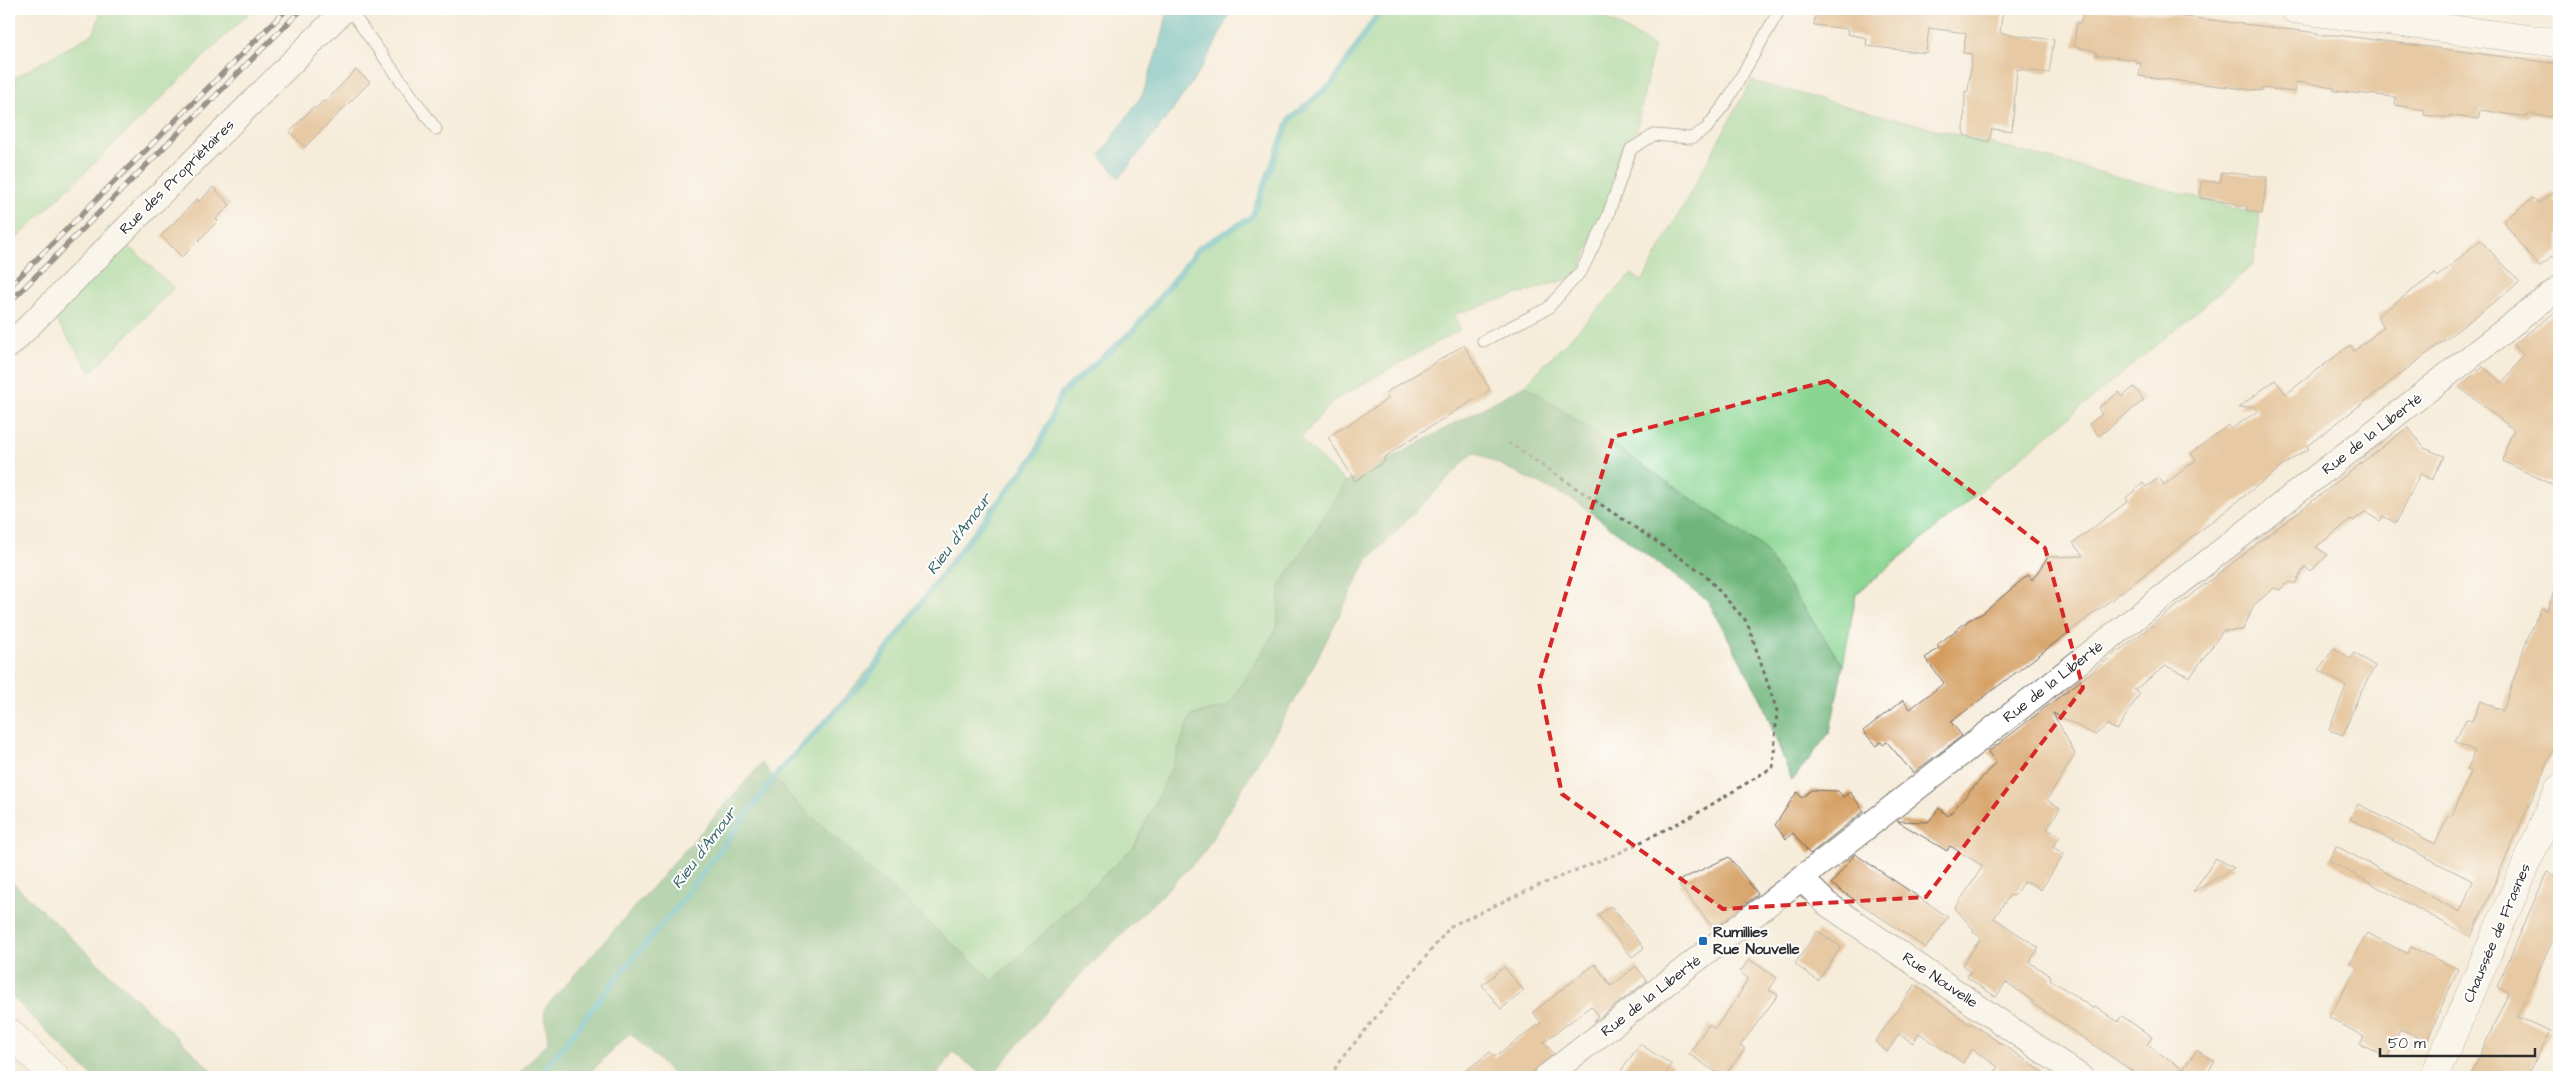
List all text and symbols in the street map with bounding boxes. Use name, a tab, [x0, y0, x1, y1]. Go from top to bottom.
street label: Rue des Propriétaires	[115, 114, 240, 239]
street label: Rue de la Liberté	[2318, 388, 2426, 480]
water label: Rieu d'Amour	[921, 487, 998, 579]
street label: Rue de la Liberté	[1999, 636, 2107, 728]
water label: Rieu d'Amour	[666, 801, 743, 893]
street label: Chaussée de Frasnes	[2458, 860, 2536, 1006]
place label: Rumillies Rue Nouvelle	[1713, 922, 1800, 960]
marker: Rumillies Rue Nouvelle	[1697, 935, 1709, 947]
street label: Rue Nouvelle	[1898, 947, 1982, 1013]
street label: Rue de la Liberté	[1597, 950, 1705, 1042]
scale bar	[2380, 1026, 2536, 1058]
text: 50 m	[2388, 1033, 2426, 1054]

